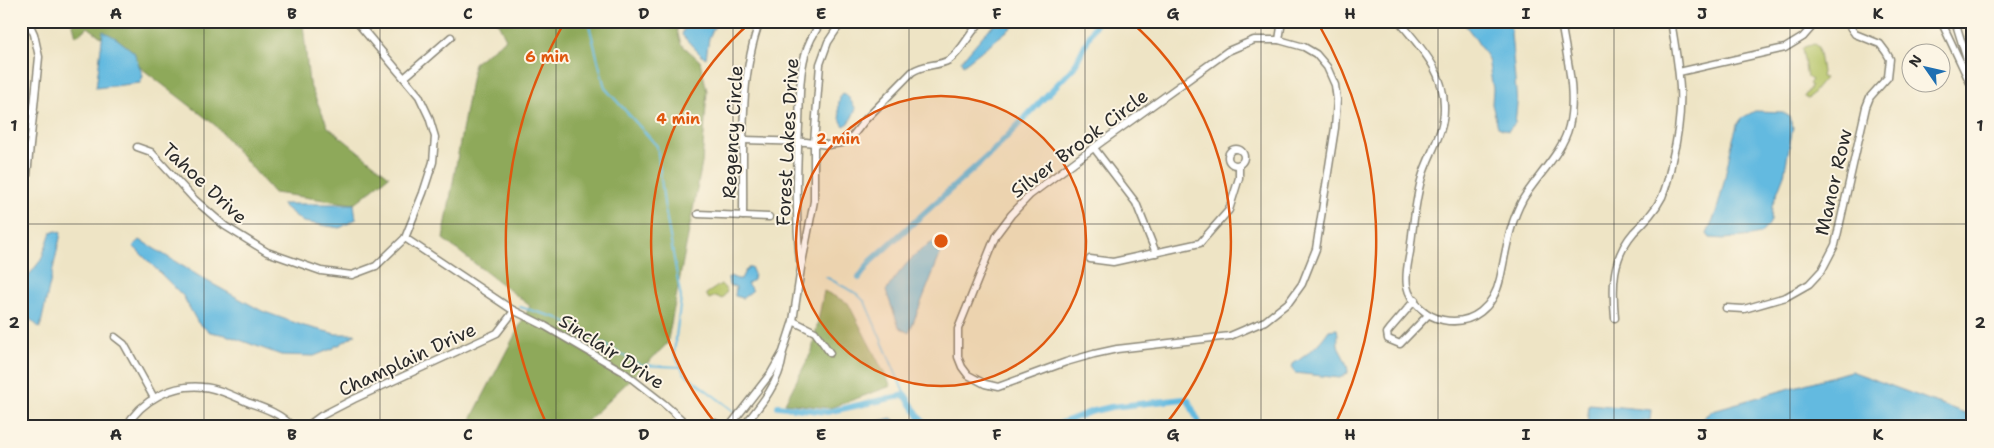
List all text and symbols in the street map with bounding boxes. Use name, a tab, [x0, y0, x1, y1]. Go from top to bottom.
text: A	[110, 3, 122, 24]
text: B	[287, 3, 297, 24]
text: C	[463, 3, 473, 24]
text: D	[638, 3, 650, 24]
text: E	[816, 3, 826, 24]
text: F	[992, 3, 1002, 24]
text: G	[1167, 3, 1180, 24]
text: H	[1344, 3, 1356, 24]
text: I	[1522, 3, 1531, 24]
text: J	[1697, 3, 1707, 24]
text: K	[1873, 3, 1884, 24]
north arrow	[1902, 42, 1952, 92]
text: 6 min	[525, 47, 569, 67]
text: N	[1905, 51, 1926, 70]
street label: Forest Lakes Drive	[771, 57, 804, 227]
street label: Regency Circle	[717, 65, 748, 199]
street label: Silver Brook Circle	[1005, 83, 1153, 203]
text: 4 min	[656, 109, 700, 129]
text: 1	[10, 115, 18, 136]
text: 1	[1976, 115, 1984, 136]
street label: Manor Row	[1809, 126, 1858, 238]
text: 2 min	[816, 129, 860, 149]
street label: Tahoe Drive	[157, 137, 253, 229]
centre of rings	[932, 232, 950, 250]
street label: Sinclair Drive	[554, 308, 669, 395]
text: 2	[8, 312, 20, 333]
text: 2	[1974, 312, 1986, 333]
street label: Champlain Drive	[334, 317, 480, 402]
text: A	[110, 424, 122, 445]
text: B	[287, 424, 297, 445]
text: C	[463, 424, 473, 445]
text: D	[638, 424, 650, 445]
text: E	[816, 424, 826, 445]
text: F	[992, 424, 1002, 445]
text: G	[1167, 424, 1180, 445]
text: H	[1344, 424, 1356, 445]
text: I	[1522, 424, 1531, 445]
text: J	[1697, 424, 1707, 445]
text: K	[1873, 424, 1884, 445]

